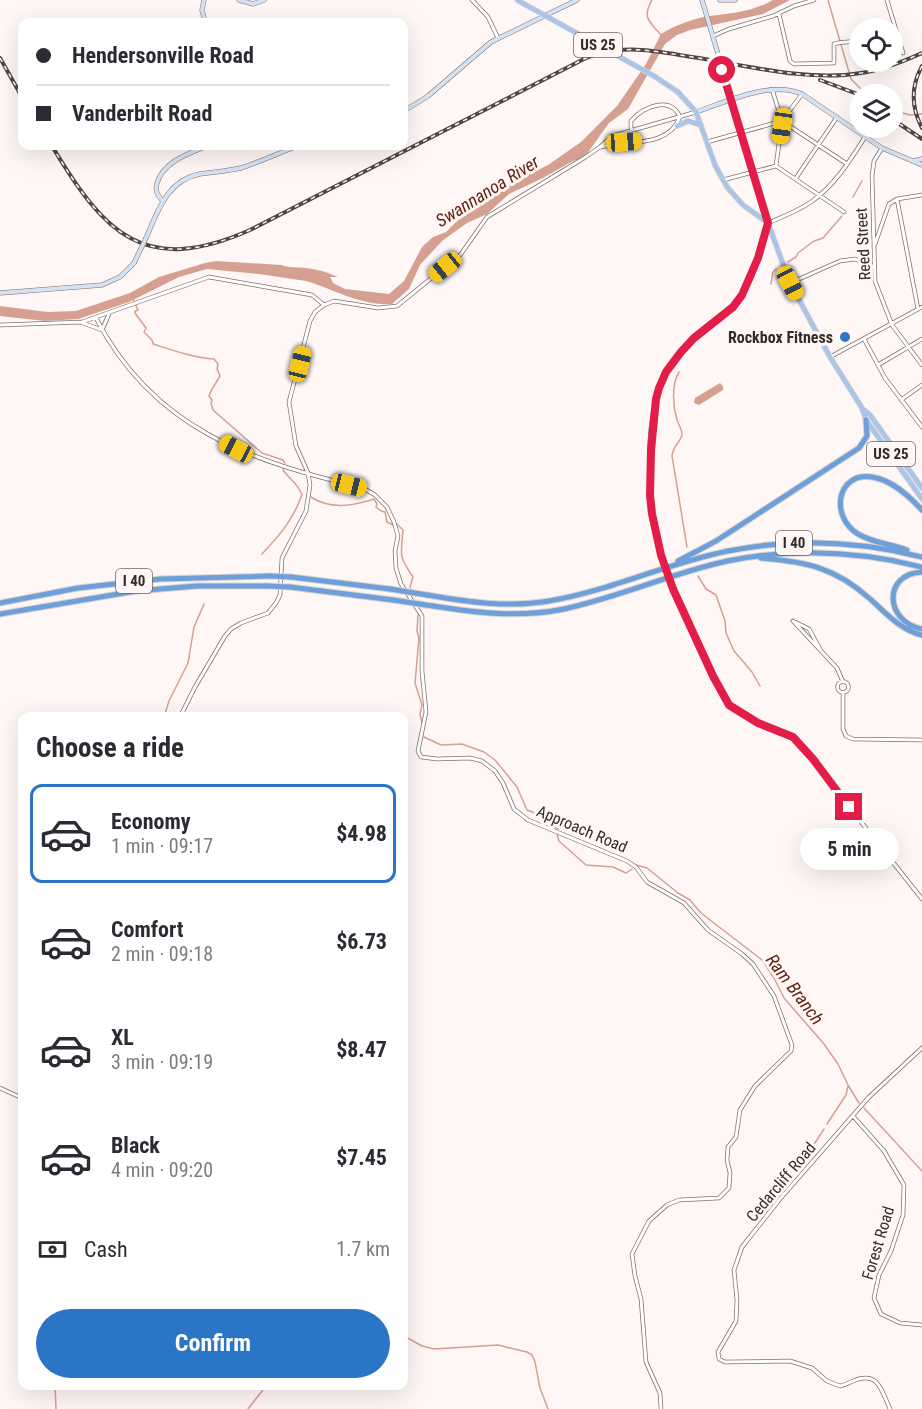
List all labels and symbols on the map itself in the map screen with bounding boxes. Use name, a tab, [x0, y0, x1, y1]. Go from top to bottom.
road number: US 25	[574, 33, 622, 57]
route start	[708, 56, 735, 83]
car	[771, 107, 793, 145]
car	[605, 132, 643, 152]
water label: Swannanoa River	[431, 151, 543, 231]
street label: Reed Street	[852, 207, 874, 281]
car	[425, 249, 465, 285]
car	[774, 263, 806, 303]
place label: Rockbox Fitness	[728, 328, 833, 347]
marker: Rockbox Fitness	[838, 330, 852, 344]
car	[287, 344, 313, 384]
car	[216, 433, 256, 465]
road number: US 25	[867, 442, 915, 466]
car	[329, 472, 369, 498]
road number: I 40	[776, 531, 812, 555]
road number: I 40	[116, 569, 152, 593]
route end	[835, 793, 862, 820]
street label: Approach Road	[534, 801, 630, 857]
callout: 5 min	[800, 828, 898, 870]
water label: Ram Branch	[762, 950, 828, 1028]
street label: Cedarcliff Road	[742, 1139, 820, 1225]
street label: Forest Road	[858, 1204, 898, 1282]

